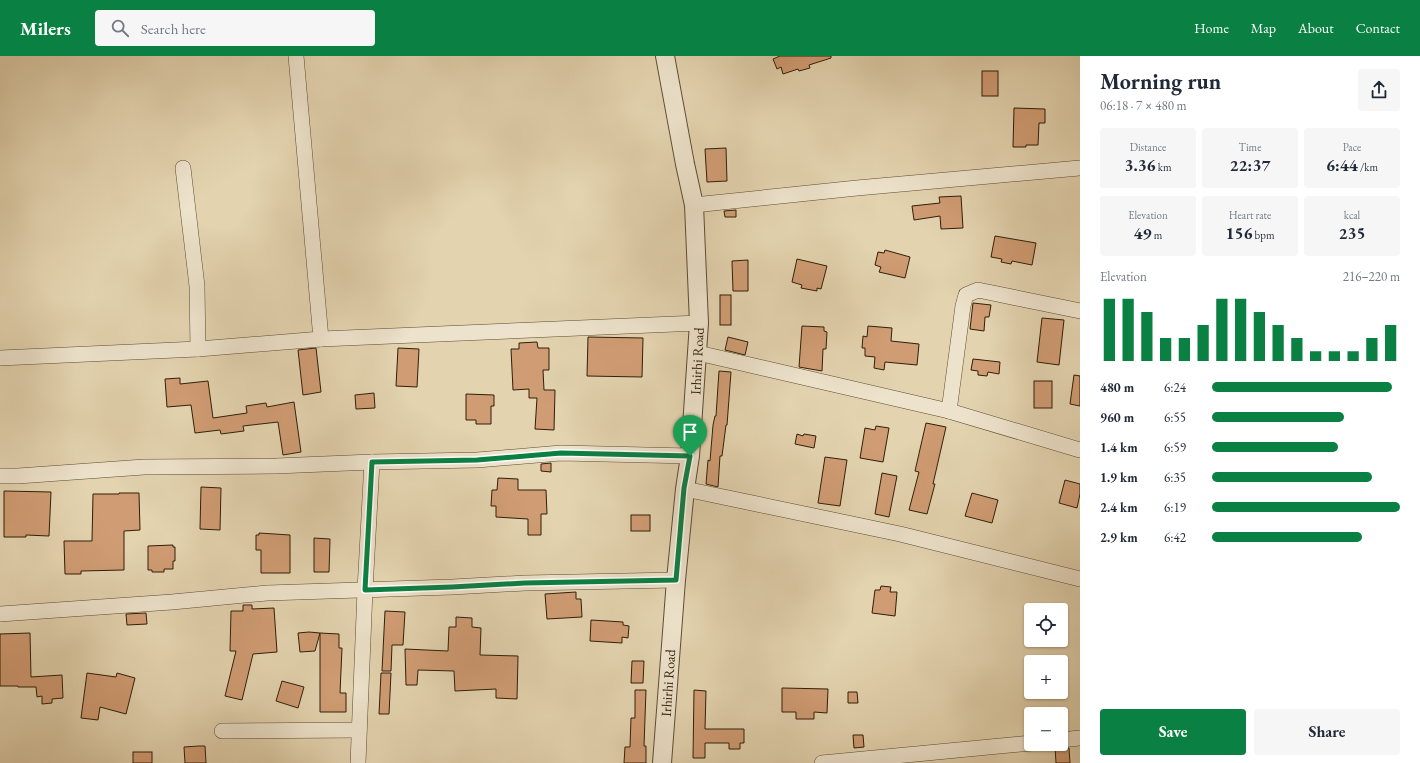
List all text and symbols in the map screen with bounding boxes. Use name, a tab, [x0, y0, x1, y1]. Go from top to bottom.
search box	[95, 10, 375, 46]
text: Milers	[20, 16, 71, 41]
icon: search	[109, 17, 131, 39]
text: Search here	[141, 19, 206, 38]
text: Home	[1194, 19, 1229, 37]
text: Map	[1251, 19, 1276, 37]
text: About	[1298, 19, 1334, 37]
text: Contact	[1356, 19, 1400, 37]
text: Morning run	[1100, 67, 1221, 96]
button: share	[1358, 69, 1400, 111]
text: 06:18 · 7 × 480 m	[1100, 97, 1187, 114]
text: Distance	[1130, 140, 1166, 154]
text: Time	[1239, 140, 1261, 154]
text: Pace	[1343, 140, 1361, 154]
text: 3.36	[1124, 154, 1156, 176]
text: 22:37	[1230, 154, 1270, 176]
text: 6:44	[1326, 154, 1358, 176]
text: km	[1156, 160, 1172, 174]
text: /km	[1358, 160, 1378, 174]
text: Elevation	[1128, 208, 1168, 222]
text: Heart rate	[1229, 208, 1271, 222]
text: kcal	[1344, 208, 1360, 222]
text: 49	[1134, 222, 1152, 244]
text: 156	[1225, 222, 1252, 244]
text: 235	[1339, 222, 1365, 244]
text: m	[1152, 228, 1162, 242]
text: bpm	[1252, 228, 1275, 242]
text: Elevation	[1100, 268, 1147, 285]
text: 216–220 m	[1343, 268, 1400, 285]
street label: Irhirhi Road	[686, 326, 708, 395]
text: 480 m	[1100, 379, 1134, 396]
text: 6:24	[1164, 379, 1186, 396]
text: 960 m	[1100, 409, 1134, 426]
text: 6:55	[1164, 409, 1186, 426]
pin	[673, 415, 707, 456]
icon: arrive	[679, 421, 701, 443]
text: 1.4 km	[1100, 439, 1138, 456]
text: 6:59	[1164, 439, 1186, 456]
text: 1.9 km	[1100, 469, 1138, 486]
text: 6:35	[1164, 469, 1186, 486]
text: 2.4 km	[1100, 499, 1138, 516]
text: 6:19	[1164, 499, 1186, 516]
text: 2.9 km	[1100, 529, 1138, 546]
text: 6:42	[1164, 529, 1186, 546]
map controls	[1024, 603, 1068, 751]
button: locate	[1024, 603, 1068, 647]
street label: Irhirhi Road	[657, 648, 679, 717]
button: +	[1024, 655, 1068, 699]
button: −	[1024, 707, 1068, 751]
button: Save	[1100, 709, 1246, 755]
button: Share	[1254, 709, 1400, 755]

